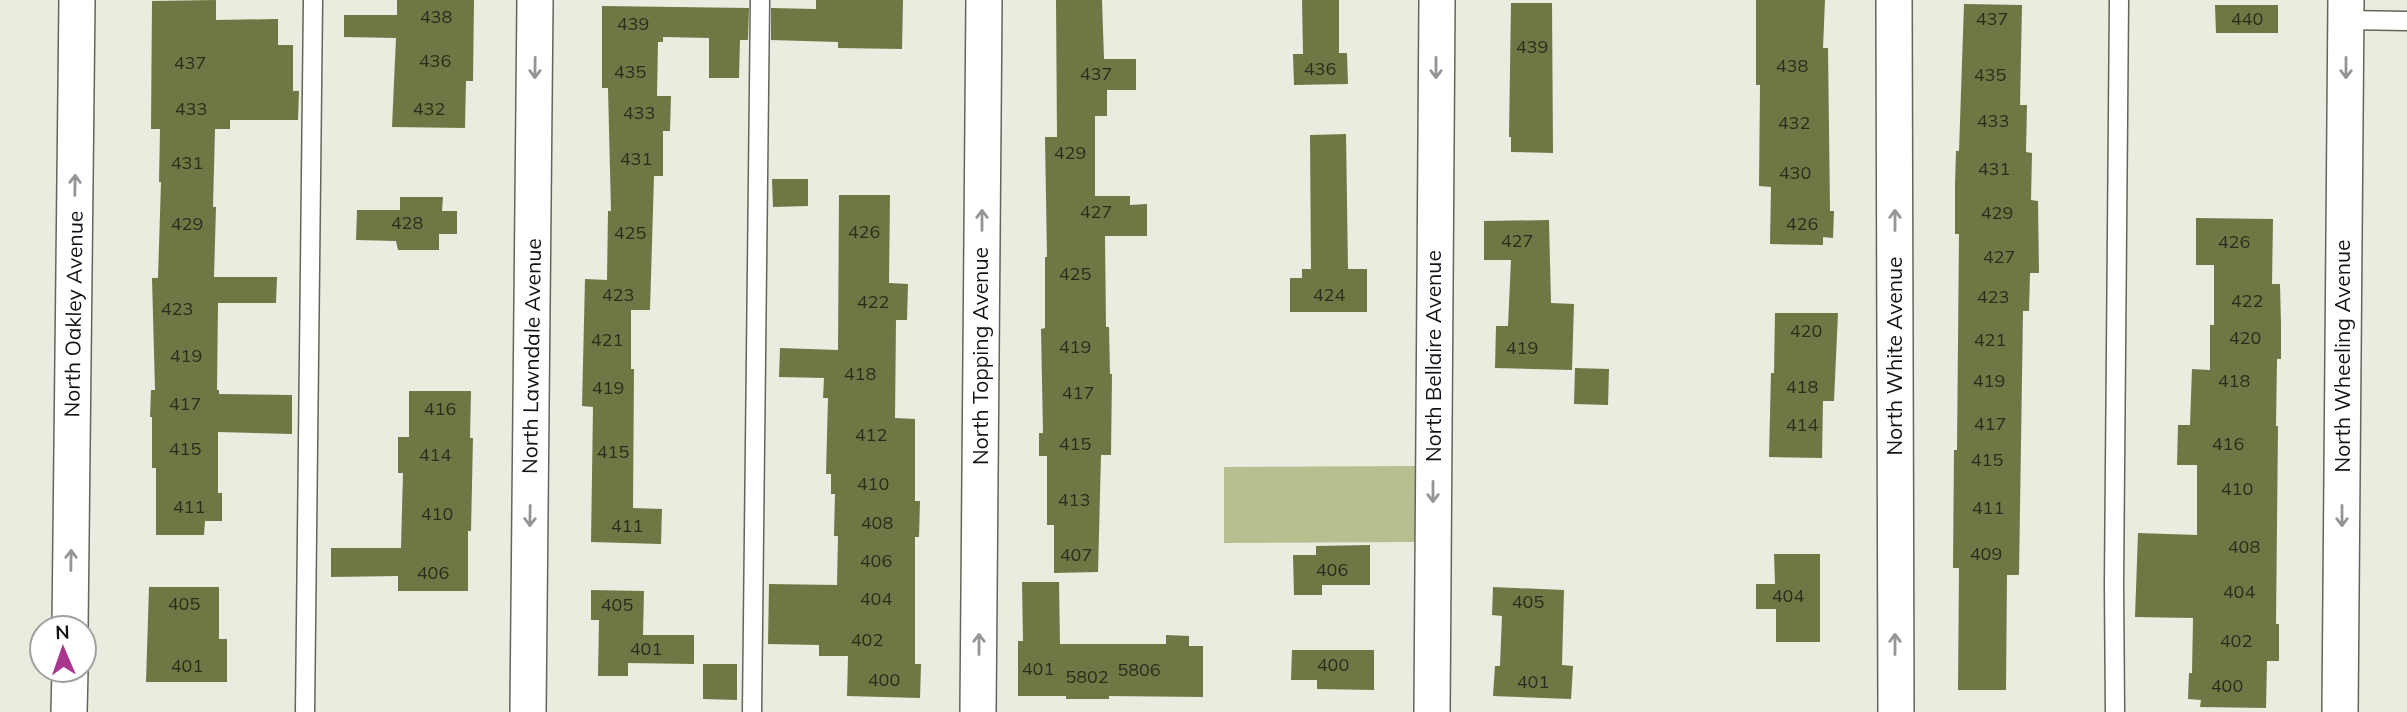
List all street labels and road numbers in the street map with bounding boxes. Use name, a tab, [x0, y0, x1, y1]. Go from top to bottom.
street label: North Oakley Avenue	[58, 210, 88, 418]
street label: North Lawndale Avenue	[516, 238, 546, 474]
street label: North Wheeling Avenue	[2329, 239, 2355, 473]
street label: North Topping Avenue	[967, 247, 993, 465]
street label: North Bellaire Avenue	[1420, 250, 1446, 462]
street label: North White Avenue	[1881, 257, 1907, 455]

